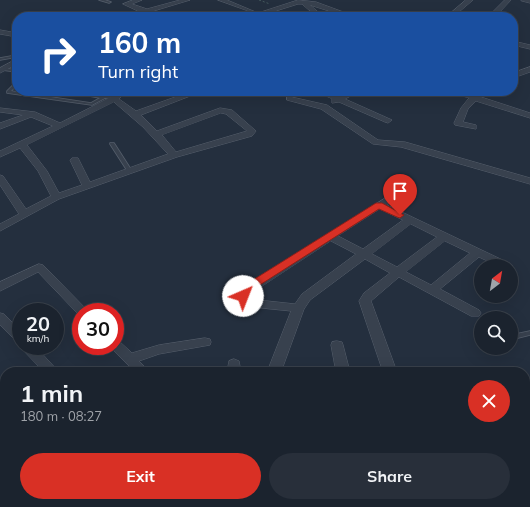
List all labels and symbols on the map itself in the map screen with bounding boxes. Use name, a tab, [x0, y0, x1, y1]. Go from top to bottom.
pin	[383, 174, 417, 215]
north arrow	[474, 259, 518, 303]
position arrow	[222, 275, 264, 317]
speed limit sign: 30	[72, 303, 124, 355]

